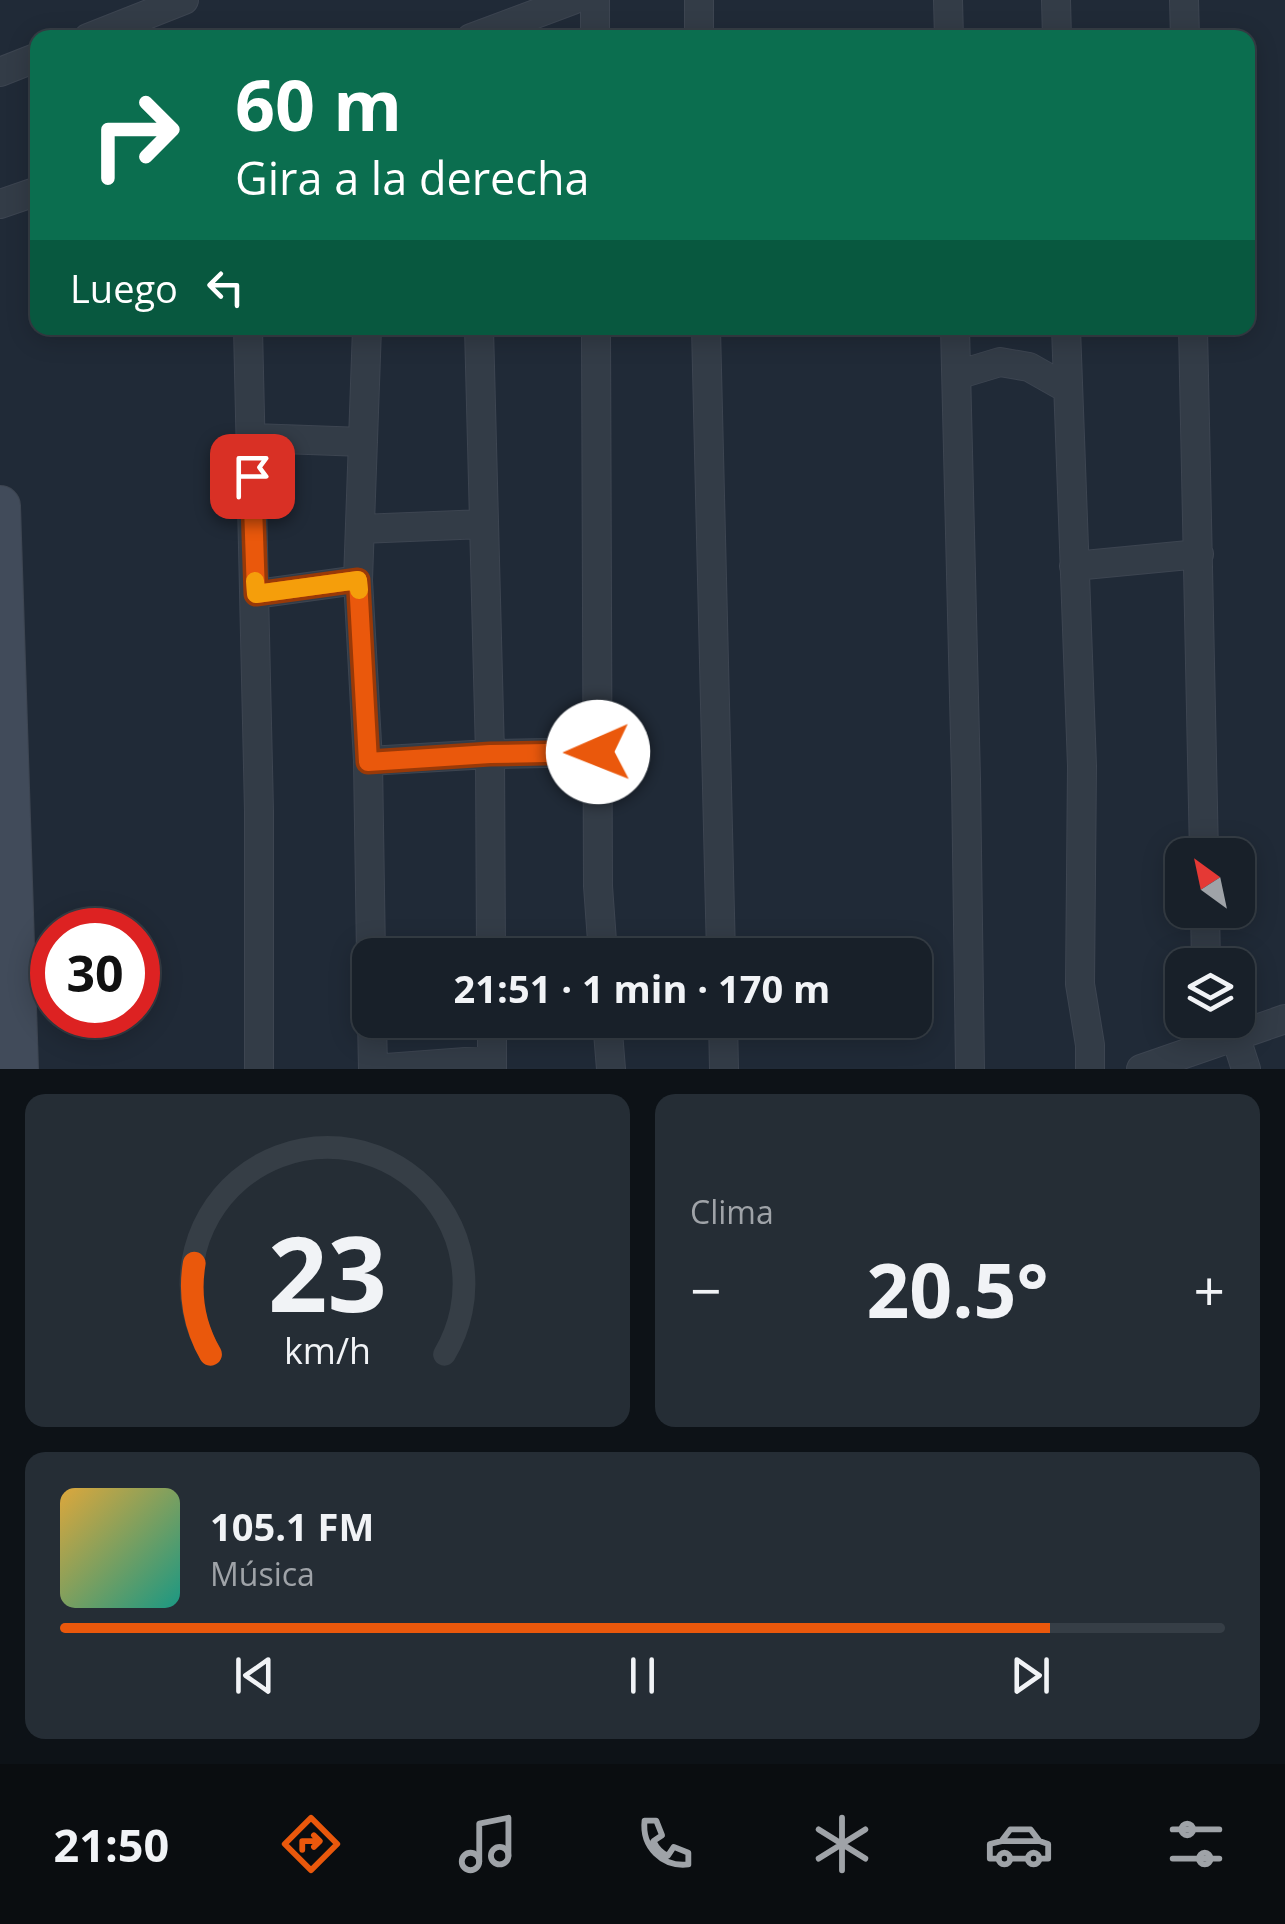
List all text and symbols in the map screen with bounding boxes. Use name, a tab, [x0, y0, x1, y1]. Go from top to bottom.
text: 60 m	[235, 56, 402, 152]
icon: right	[70, 70, 200, 200]
text: Gira a la derecha	[235, 147, 590, 208]
icon: left	[198, 260, 253, 315]
text: Luego	[70, 262, 178, 314]
pin	[210, 434, 295, 519]
icon: arrive	[225, 449, 280, 504]
position arrow	[546, 700, 650, 804]
north arrow	[1165, 838, 1255, 928]
map controls	[1165, 838, 1255, 1038]
speed limit sign: 30	[30, 908, 160, 1038]
button: layers	[1165, 948, 1255, 1038]
text: 21:51 · 1 min · 170 m	[454, 962, 830, 1014]
text: Clima	[690, 1190, 774, 1233]
text: 23	[268, 1201, 387, 1342]
text: 20.5°	[866, 1238, 1049, 1340]
text: −	[690, 1252, 721, 1327]
text: +	[1194, 1252, 1225, 1327]
text: km/h	[284, 1326, 371, 1374]
text: 105.1 FM	[210, 1500, 374, 1552]
text: Música	[210, 1552, 315, 1595]
icon: previous	[227, 1648, 282, 1703]
icon: pause	[615, 1648, 670, 1703]
icon: next	[1003, 1648, 1058, 1703]
icon: directions	[276, 1809, 346, 1879]
icon: music	[453, 1809, 523, 1879]
icon: phone	[630, 1809, 700, 1879]
icon: climate	[807, 1809, 877, 1879]
icon: car	[984, 1809, 1054, 1879]
icon: filters	[1161, 1809, 1231, 1879]
text: 21:50	[54, 1814, 169, 1875]

